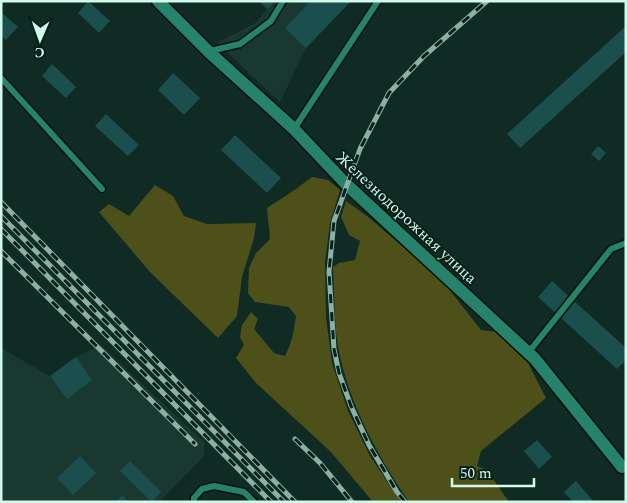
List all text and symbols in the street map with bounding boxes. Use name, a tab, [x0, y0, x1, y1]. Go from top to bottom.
north arrow	[15, 15, 65, 65]
text: С	[34, 42, 45, 63]
street label: Железнодорожная улица	[330, 146, 482, 290]
scale bar	[452, 456, 534, 488]
text: 50 m	[460, 462, 492, 485]

